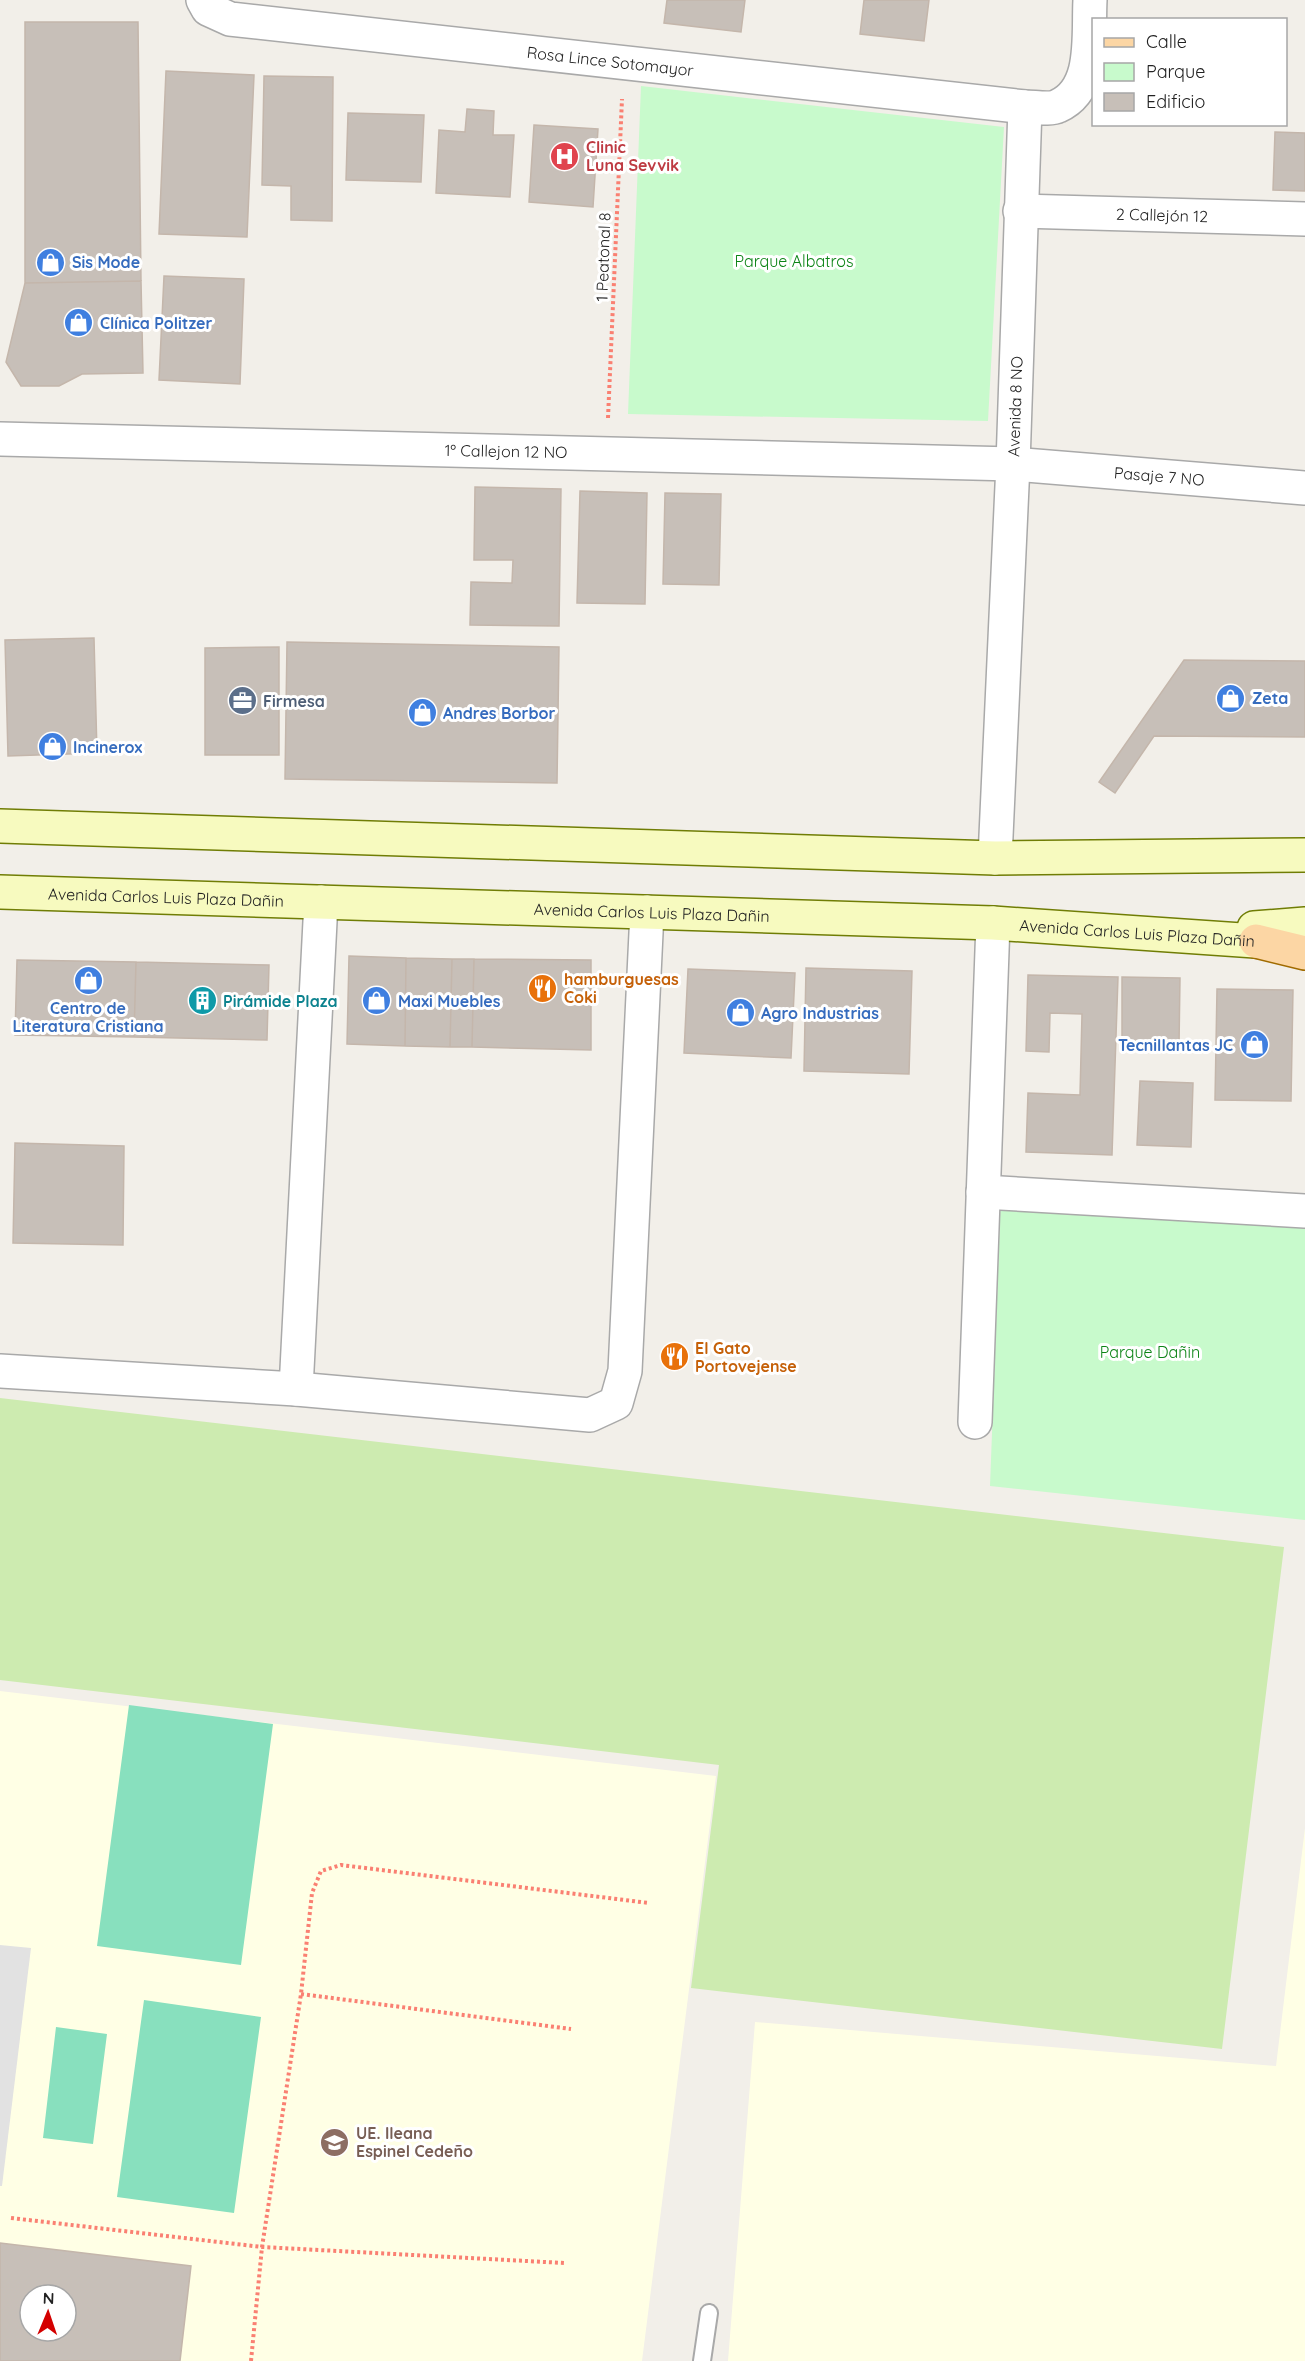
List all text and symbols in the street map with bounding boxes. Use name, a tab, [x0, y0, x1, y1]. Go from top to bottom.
legend	[1092, 18, 1287, 126]
text: Calle	[1146, 30, 1187, 53]
street label: Rosa Lince Sotomayor	[526, 42, 695, 80]
text: Parque	[1146, 60, 1205, 83]
text: Edificio	[1146, 90, 1205, 113]
place label: Clinic Luna Sevvik	[586, 137, 679, 175]
hospital icon: Clinic Luna Sevvik	[549, 140, 581, 172]
street label: 2 Callejón 12	[1116, 204, 1208, 226]
street label: 1 Peatonal 8	[591, 212, 615, 302]
shop icon: Sis Mode	[35, 246, 67, 278]
park label: Parque Albatros	[735, 251, 854, 271]
place label: Sis Mode	[72, 252, 140, 272]
shop icon: Clínica Politzer	[63, 307, 95, 339]
place label: Clínica Politzer	[100, 313, 212, 333]
street label: Avenida 8 NO	[1003, 356, 1027, 457]
street label: 1º Callejon 12 NO	[444, 440, 568, 462]
street label: Pasaje 7 NO	[1113, 462, 1205, 490]
shop icon: Zeta	[1215, 682, 1247, 714]
office icon: Firmesa	[226, 685, 258, 717]
place label: Zeta	[1252, 688, 1288, 708]
place label: Firmesa	[263, 691, 325, 711]
shop icon: Andres Borbor	[406, 697, 438, 729]
place label: Andres Borbor	[443, 703, 555, 723]
shop icon: Incinerox	[36, 731, 68, 763]
place label: Incinerox	[73, 737, 143, 757]
street label: Avenida Carlos Luis Plaza Dañin	[48, 884, 284, 911]
street label: Avenida Carlos Luis Plaza Dañin	[533, 899, 770, 926]
street label: Avenida Carlos Luis Plaza Dañin	[1019, 915, 1256, 951]
shop icon: Centro de Literatura Cristiana	[72, 964, 104, 996]
place label: hamburguesas Coki	[564, 969, 679, 1007]
restaurant icon: hamburguesas Coki	[527, 972, 559, 1004]
building icon: Pirámide Plaza	[186, 985, 218, 1017]
shop icon: Maxi Muebles	[361, 985, 393, 1017]
place label: Pirámide Plaza	[223, 991, 338, 1011]
place label: Maxi Muebles	[398, 991, 501, 1011]
shop icon: Agro Industrias	[724, 997, 756, 1029]
place label: Centro de Literatura Cristiana	[12, 998, 164, 1036]
place label: Agro Industrias	[761, 1003, 879, 1023]
shop icon: Tecnillantas JC	[1238, 1029, 1270, 1061]
place label: Tecnillantas JC	[1118, 1035, 1233, 1055]
place label: El Gato Portovejense	[695, 1338, 797, 1376]
restaurant icon: El Gato Portovejense	[658, 1341, 690, 1373]
park label: Parque Dañin	[1100, 1342, 1200, 1362]
place label: UE. Ileana Espinel Cedeño	[356, 2123, 473, 2161]
school or university icon: UE. Ileana Espinel Cedeño	[319, 2126, 351, 2158]
north arrow	[18, 2283, 78, 2343]
text: N	[42, 2288, 55, 2308]

